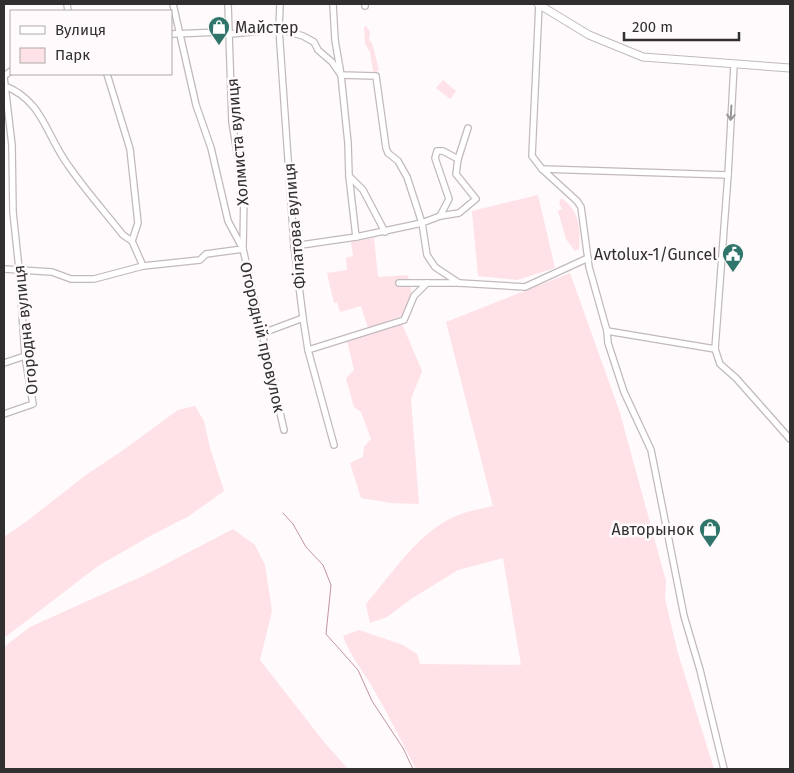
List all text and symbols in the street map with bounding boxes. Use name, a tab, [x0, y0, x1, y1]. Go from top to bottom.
legend	[10, 10, 172, 75]
scale bar	[624, 10, 739, 42]
shop icon: Майстер	[207, 15, 231, 46]
place label: Майстер	[235, 18, 298, 37]
text: 200 m	[632, 18, 673, 36]
text: Вулиця	[55, 21, 106, 39]
text: Парк	[55, 46, 90, 64]
street label: Холмиста вулиця	[222, 77, 253, 206]
one-way arrow	[727, 105, 736, 121]
street label: Філатова вулиця	[280, 162, 309, 290]
public building icon: Avtolux-1/Guncel	[721, 242, 745, 273]
place label: Avtolux-1/Guncel	[594, 245, 717, 264]
street label: Огородній провулок	[236, 260, 289, 415]
street label: Огородна вулиця	[9, 264, 42, 396]
shop icon: Авторынок	[698, 517, 722, 548]
place label: Авторынок	[612, 520, 695, 539]

